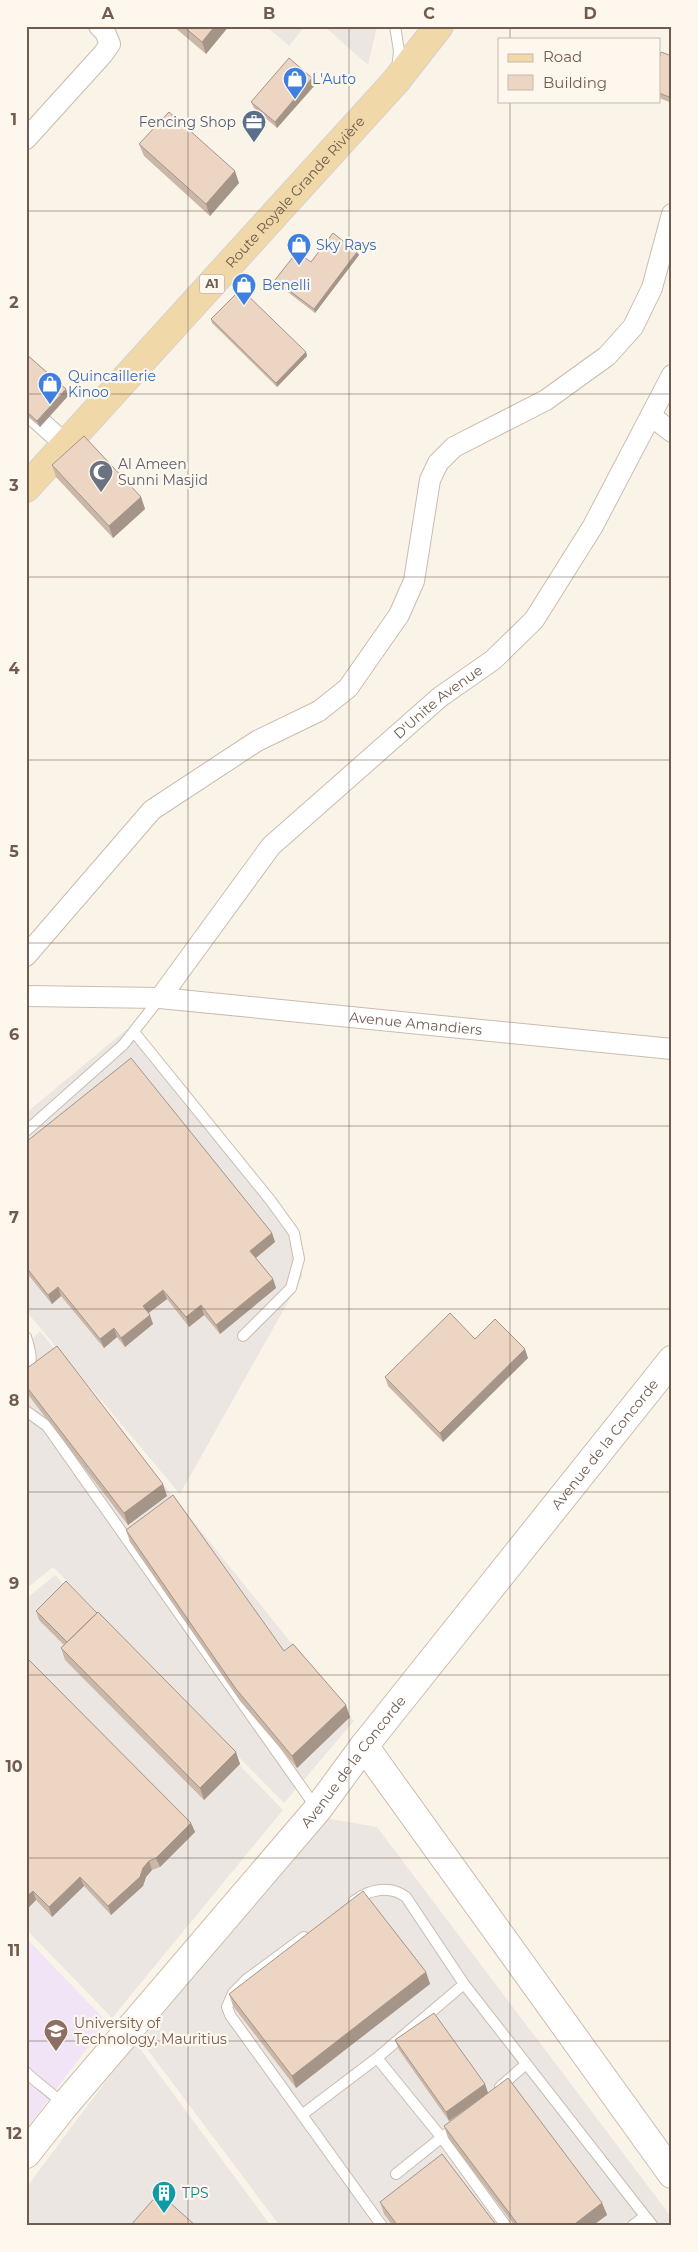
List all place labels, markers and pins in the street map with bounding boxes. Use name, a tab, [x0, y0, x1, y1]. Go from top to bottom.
shop icon: L'Auto	[282, 66, 308, 100]
place label: L'Auto	[312, 70, 356, 88]
office icon: Fencing Shop	[241, 109, 267, 143]
place label: Fencing Shop	[139, 113, 236, 131]
shop icon: Sky Rays	[286, 232, 312, 266]
place label: Sky Rays	[316, 236, 376, 254]
shop icon: Benelli	[231, 272, 257, 306]
place label: Benelli	[262, 276, 310, 294]
place label: Quincaillerie Kinoo	[68, 367, 156, 401]
shop icon: Quincaillerie Kinoo	[37, 371, 63, 405]
place label: Al Ameen Sunni Masjid	[118, 455, 208, 489]
mosque icon: Al Ameen Sunni Masjid	[88, 459, 114, 493]
place label: University of Technology, Mauritius	[74, 2014, 227, 2048]
school or university icon: University of Technology, Mauritius	[43, 2018, 69, 2052]
building icon: TPS	[151, 2180, 177, 2214]
place label: TPS	[182, 2184, 209, 2202]

